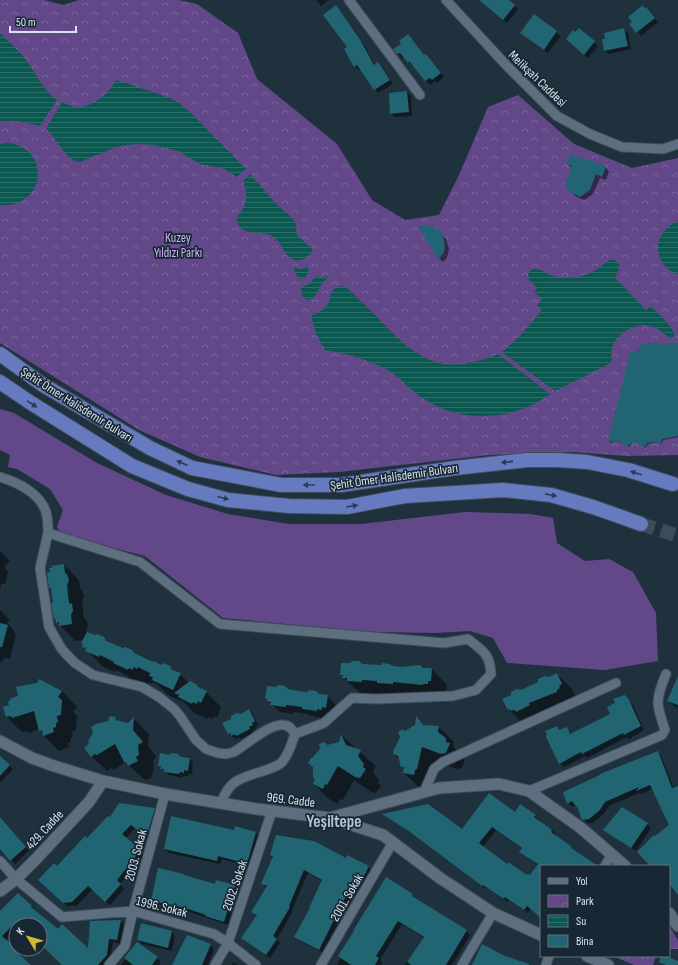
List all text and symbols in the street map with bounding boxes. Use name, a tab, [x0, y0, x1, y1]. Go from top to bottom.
scale bar	[10, 8, 76, 34]
text: 50 m	[16, 15, 36, 30]
street label: Melikşah Caddesi	[505, 47, 570, 110]
park label: Kuzey Yıldızı Parkı	[154, 230, 202, 261]
street label: Şehit Ömer Halisdemir Bulvarı	[18, 363, 136, 446]
one-way arrow	[27, 400, 37, 408]
street label: Şehit Ömer Halisdemir Bulvarı	[329, 459, 459, 494]
one-way arrow	[501, 459, 513, 465]
one-way arrow	[176, 460, 187, 466]
one-way arrow	[630, 469, 642, 475]
one-way arrow	[302, 482, 315, 488]
one-way arrow	[545, 493, 557, 499]
one-way arrow	[217, 496, 229, 502]
one-way arrow	[346, 503, 358, 509]
street label: 969. Cadde	[266, 789, 316, 811]
street label: 429. Cadde	[23, 807, 67, 853]
district label: Yeşiltepe	[307, 812, 361, 832]
street label: 2003. Sokak	[121, 828, 151, 883]
street label: 2002. Sokak	[219, 858, 251, 913]
legend	[540, 865, 670, 957]
street label: 2001. Sokak	[327, 871, 367, 924]
text: Yol	[576, 874, 588, 889]
street label: 1996. Sokak	[135, 893, 189, 921]
text: Park	[576, 894, 594, 909]
text: Su	[576, 914, 586, 929]
north arrow	[8, 917, 48, 957]
text: K	[14, 925, 28, 937]
text: Bina	[576, 934, 594, 949]

